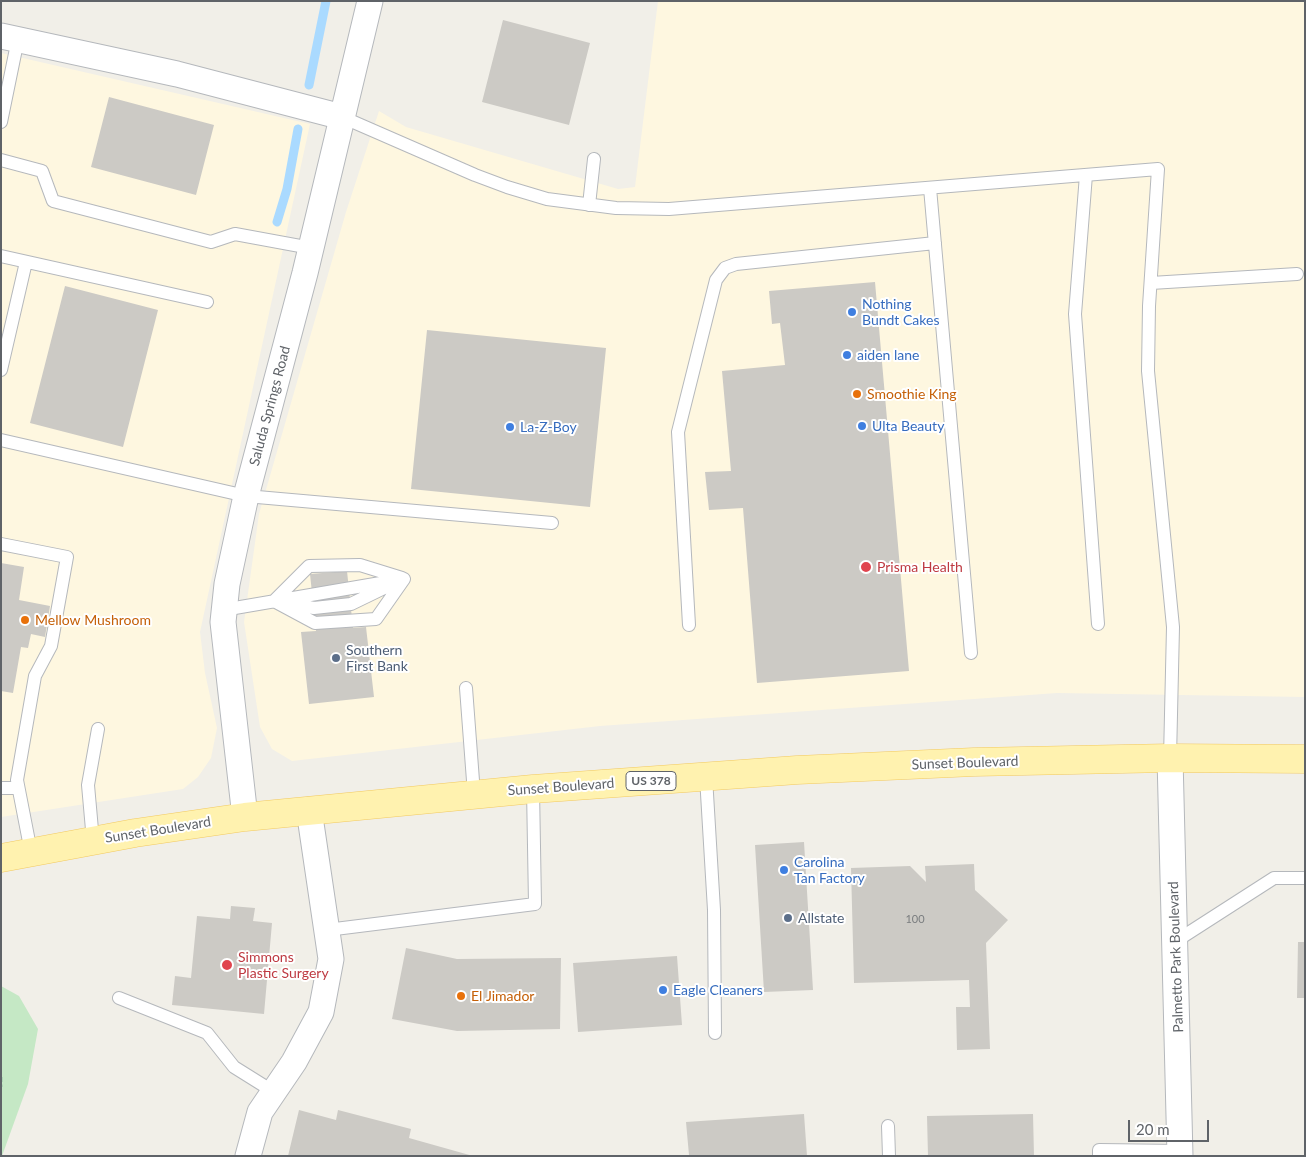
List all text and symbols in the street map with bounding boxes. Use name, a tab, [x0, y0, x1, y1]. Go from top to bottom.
place label: Nothing Bundt Cakes	[862, 296, 939, 328]
marker: Nothing Bundt Cakes	[846, 306, 858, 318]
street label: Saluda Springs Road	[246, 344, 294, 468]
place label: aiden lane	[857, 347, 919, 363]
marker: aiden lane	[841, 349, 853, 361]
place label: Smoothie King	[867, 386, 957, 402]
marker: Smoothie King	[851, 388, 863, 400]
place label: Ulta Beauty	[872, 418, 944, 434]
place label: La-Z-Boy	[520, 419, 577, 435]
marker: Ulta Beauty	[856, 420, 868, 432]
marker: La-Z-Boy	[504, 421, 516, 433]
place label: Prisma Health	[877, 559, 963, 575]
marker: Prisma Health	[859, 560, 873, 574]
place label: Mellow Mushroom	[35, 612, 151, 628]
marker: Mellow Mushroom	[19, 614, 31, 626]
place label: Southern First Bank	[346, 642, 408, 674]
marker: Southern First Bank	[330, 652, 342, 664]
street label: Sunset Boulevard	[911, 753, 1019, 773]
road number: US 378	[626, 771, 676, 790]
street label: Sunset Boulevard	[507, 775, 615, 799]
street label: Sunset Boulevard	[104, 813, 212, 847]
place label: Carolina Tan Factory	[794, 854, 865, 886]
marker: Carolina Tan Factory	[778, 864, 790, 876]
street label: Palmetto Park Boulevard	[1165, 881, 1187, 1033]
place label: Allstate	[798, 910, 844, 926]
marker: Allstate	[782, 912, 794, 924]
house number: 100	[905, 912, 925, 926]
place label: Simmons Plastic Surgery	[238, 949, 329, 982]
marker: Simmons Plastic Surgery	[220, 958, 234, 972]
place label: Eagle Cleaners	[673, 982, 763, 998]
marker: Eagle Cleaners	[657, 984, 669, 996]
place label: El Jimador	[471, 988, 534, 1004]
marker: El Jimador	[455, 990, 467, 1002]
scale bar	[1131, 1110, 1212, 1142]
text: 20 m	[1136, 1120, 1170, 1138]

